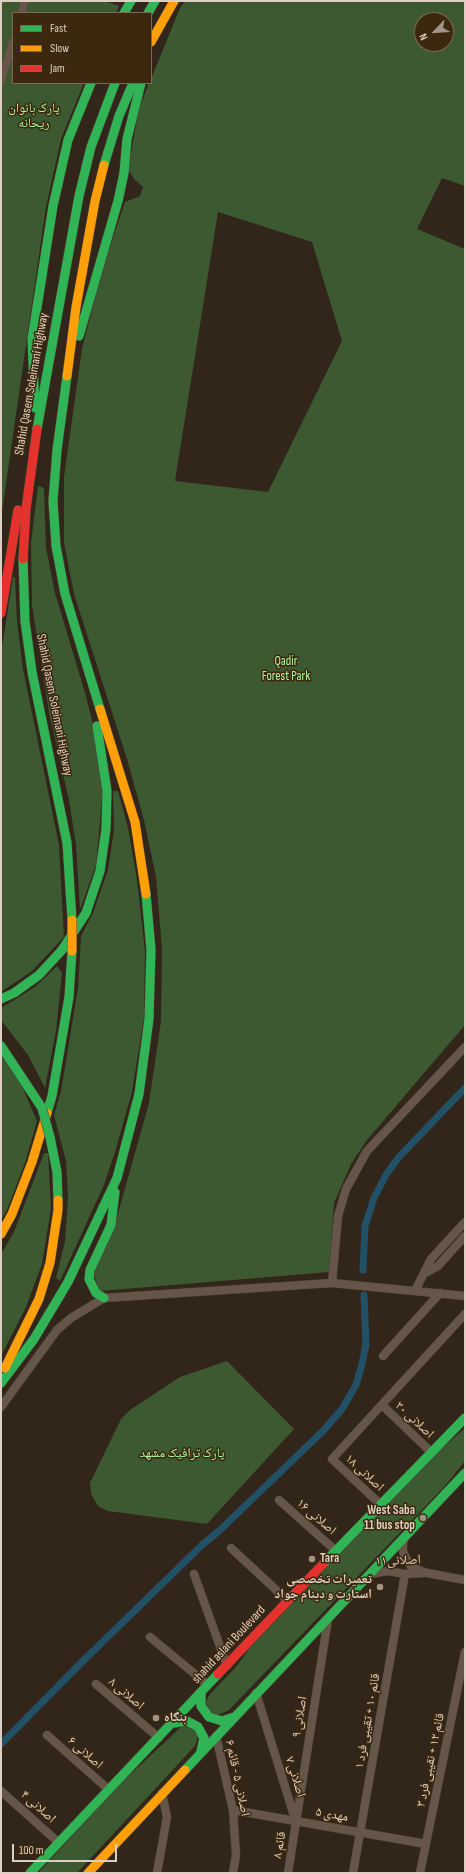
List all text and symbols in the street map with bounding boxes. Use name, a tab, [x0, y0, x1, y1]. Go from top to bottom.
legend	[12, 12, 152, 84]
north arrow	[414, 12, 454, 52]
text: Fast	[50, 21, 67, 36]
text: N	[416, 31, 431, 42]
text: Slow	[50, 41, 69, 56]
text: Jam	[50, 61, 65, 76]
park label: پارک بانوان ریحانه	[8, 101, 60, 132]
street label: Shahid Qasem Soleimani Highway	[12, 312, 52, 456]
street label: Shahid Qasem Soleimani Highway	[33, 633, 75, 777]
park label: Qadir Forest Park	[262, 654, 310, 685]
street label: اصلانی ۲۰	[391, 1398, 437, 1442]
park label: پارک ترافیک مشهد	[140, 1446, 224, 1462]
street label: اصلانی ۱۸	[341, 1451, 387, 1495]
street label: اصلانی ۱۶	[293, 1496, 339, 1538]
place label: West Saba 11 bus stop	[364, 1503, 415, 1534]
marker: West Saba 11 bus stop	[418, 1513, 428, 1523]
place label: Tara	[320, 1551, 339, 1567]
street label: اصلانی۱۱	[375, 1552, 421, 1570]
marker: Tara	[307, 1554, 317, 1564]
place label: تعمیرات تخصصی استارت و دینام جواد	[275, 1572, 372, 1603]
marker: تعمیرات تخصصی استارت و دینام جواد	[375, 1582, 385, 1592]
street label: shahid aslani Boulevard	[189, 1603, 269, 1687]
street label: قائم ۱۰ + تقیبی فرد ۱	[352, 1672, 384, 1770]
street label: اصلانی ۸	[105, 1675, 147, 1713]
street label: اصلانی ۹	[289, 1695, 311, 1739]
place label: بنگاه	[164, 1710, 187, 1726]
street label: قائم ۱۲ + نقیبی فرد ۳	[413, 1712, 449, 1808]
marker: بنگاه	[151, 1713, 161, 1723]
street label: اصلانی ۶	[64, 1733, 106, 1773]
street label: اصلانی ۵ - قائم ۶	[221, 1738, 253, 1818]
street label: اصلانی ۷	[281, 1755, 309, 1799]
street label: اصلانی ۴	[17, 1787, 59, 1827]
street label: مهدی ۵	[314, 1804, 350, 1826]
street label: قائم ۸	[270, 1830, 290, 1860]
scale bar	[14, 1836, 119, 1862]
text: 100 m	[19, 1843, 44, 1858]

